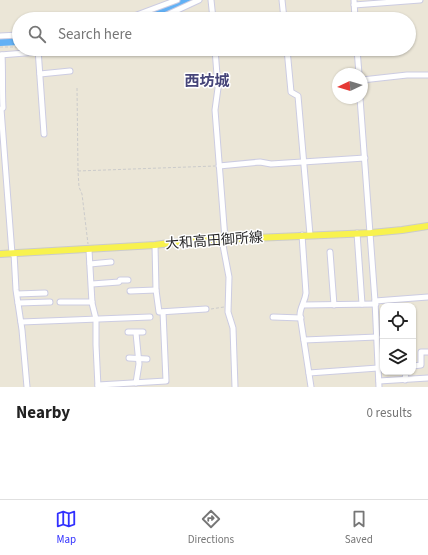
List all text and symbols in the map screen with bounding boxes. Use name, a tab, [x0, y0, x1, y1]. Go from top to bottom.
search box	[12, 12, 416, 56]
icon: search	[26, 23, 48, 45]
text: Search here	[58, 24, 132, 45]
north arrow	[332, 68, 368, 104]
district label: 西坊城	[184, 71, 230, 92]
street label: 大和高田御所線	[164, 228, 264, 254]
map controls	[380, 303, 416, 375]
button: locate	[380, 303, 416, 339]
button: layers	[380, 339, 416, 375]
text: Nearby	[16, 401, 70, 425]
text: 0 results	[367, 404, 412, 422]
tab: Map	[55, 508, 77, 547]
tab: Directions	[188, 508, 234, 547]
tab: Saved	[345, 508, 373, 547]

